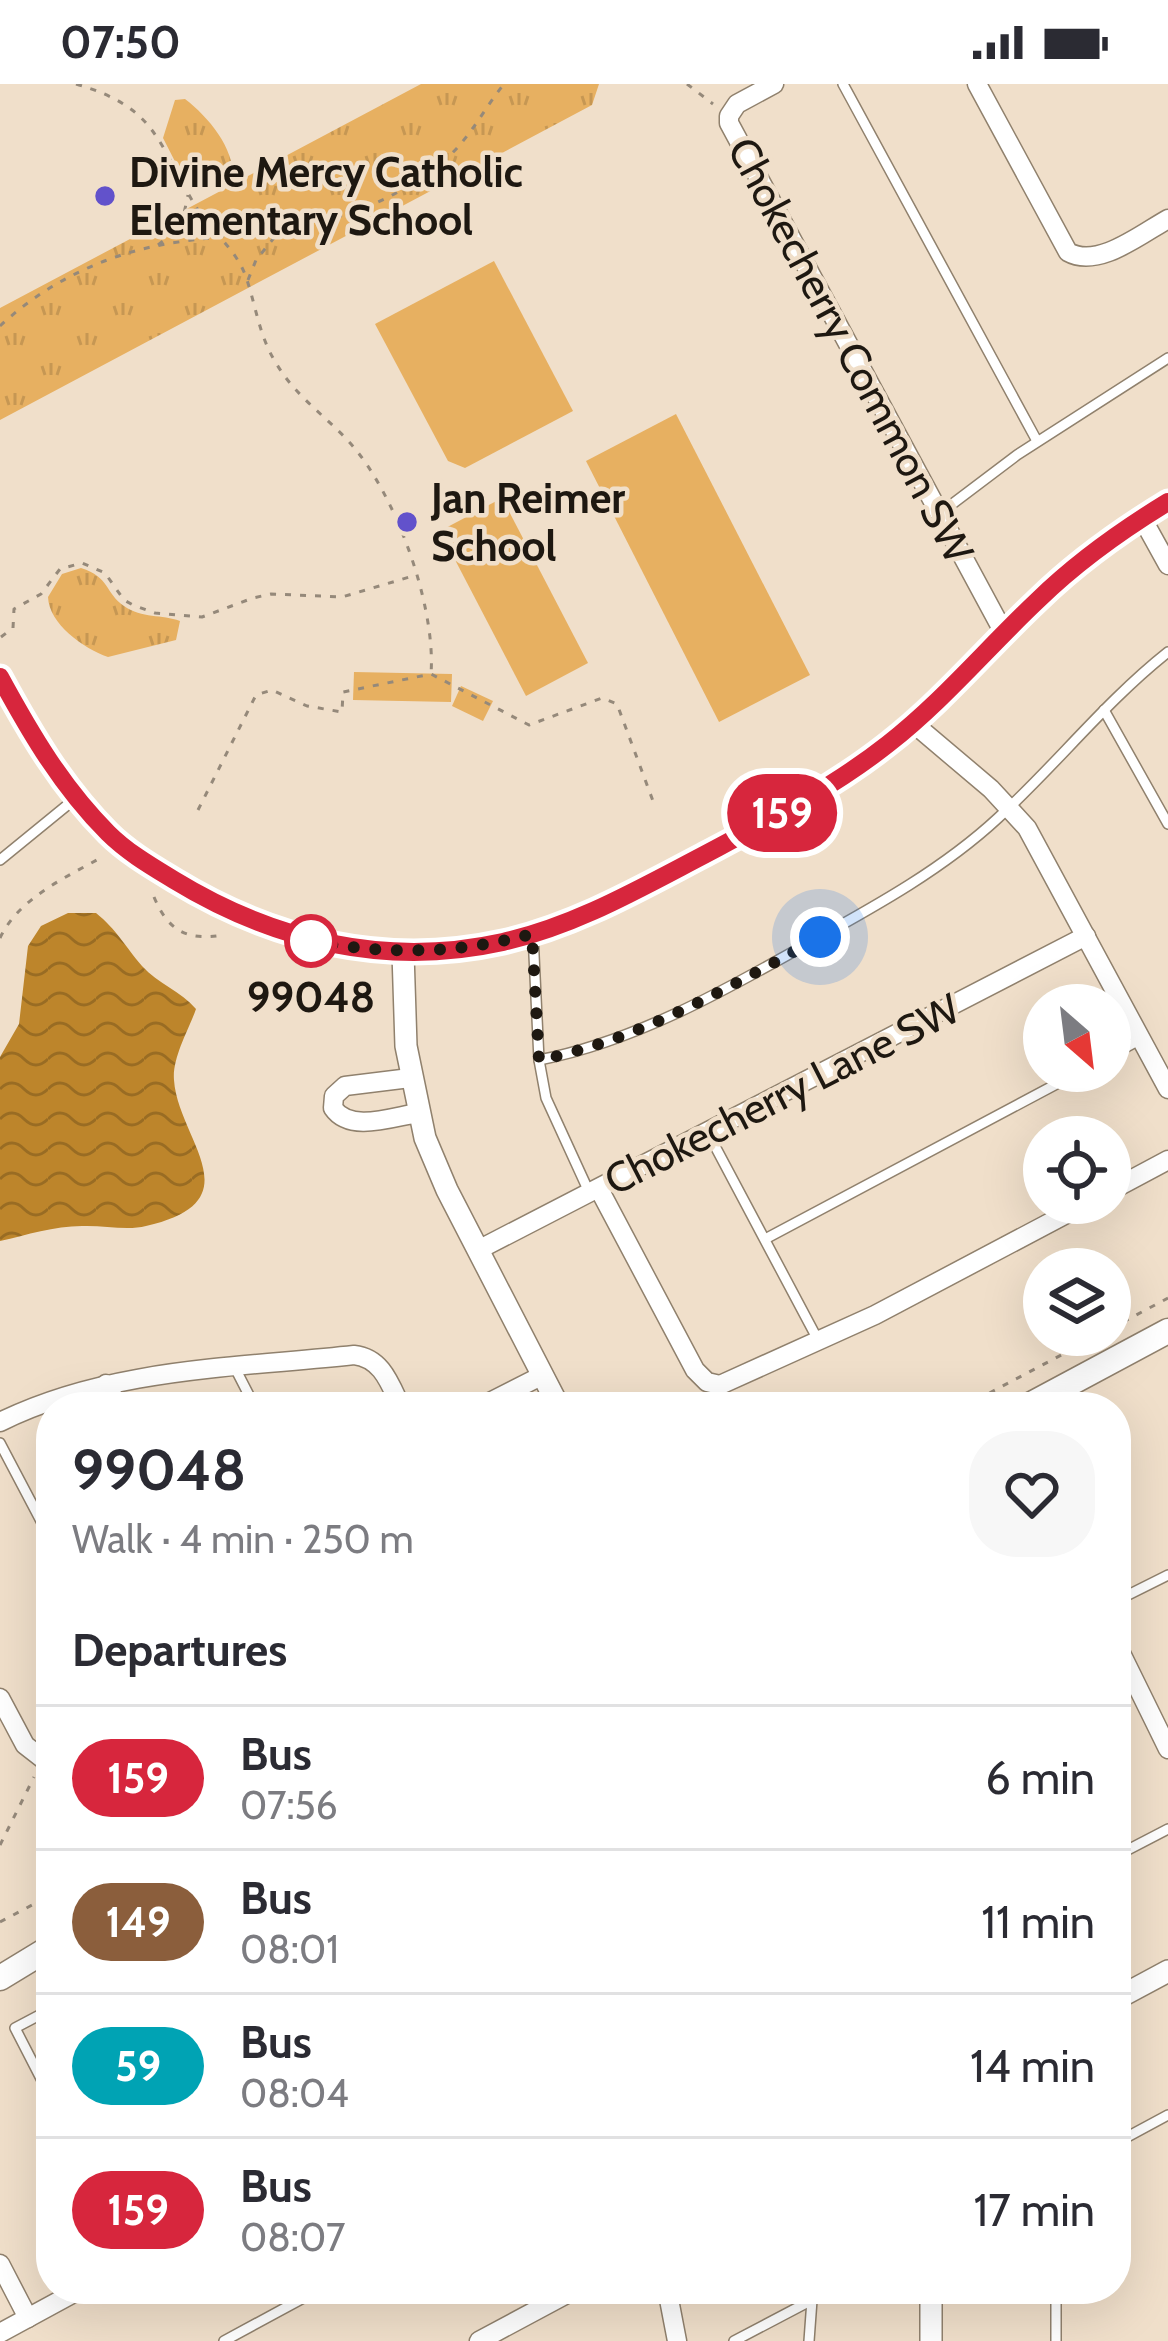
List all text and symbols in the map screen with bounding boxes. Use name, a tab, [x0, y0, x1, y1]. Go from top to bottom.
text: 07:50	[60, 15, 181, 69]
street label: Chokecherry Common SW	[717, 129, 985, 572]
place label: Divine Mercy Catholic Elementary School	[129, 146, 523, 246]
marker: Divine Mercy Catholic Elementary School	[92, 183, 118, 209]
place label: Jan Reimer School	[430, 472, 625, 572]
marker: Jan Reimer School	[394, 509, 420, 535]
line badge: 159	[713, 774, 851, 852]
text: 159	[751, 787, 813, 839]
your location	[790, 907, 850, 967]
marker: 99048	[286, 916, 336, 966]
place label: 99048	[247, 971, 375, 1023]
street label: Chokecherry Lane SW	[596, 982, 968, 1206]
north arrow	[1023, 984, 1131, 1092]
map controls	[1023, 984, 1131, 1356]
button: locate	[1023, 1116, 1131, 1224]
button: layers	[1023, 1248, 1131, 1356]
button: heart	[969, 1431, 1095, 1557]
text: 99048	[72, 1435, 246, 1504]
text: Walk · 4 min · 250 m	[72, 1515, 414, 1563]
text: Departures	[72, 1623, 287, 1677]
text: Bus	[240, 1727, 312, 1781]
text: 6 min	[985, 1751, 1095, 1805]
text: 159	[107, 1752, 169, 1804]
text: 07:56	[240, 1781, 338, 1829]
text: Bus	[240, 1871, 312, 1925]
text: 11 min	[981, 1895, 1095, 1949]
text: 149	[105, 1896, 171, 1948]
text: 08:01	[240, 1925, 339, 1973]
text: Bus	[240, 2015, 312, 2069]
text: 14 min	[970, 2039, 1095, 2093]
text: 59	[115, 2040, 161, 2092]
text: 08:04	[240, 2069, 349, 2117]
text: Bus	[240, 2159, 312, 2213]
text: 17 min	[973, 2183, 1095, 2237]
text: 159	[107, 2184, 169, 2236]
text: 08:07	[240, 2213, 345, 2261]

